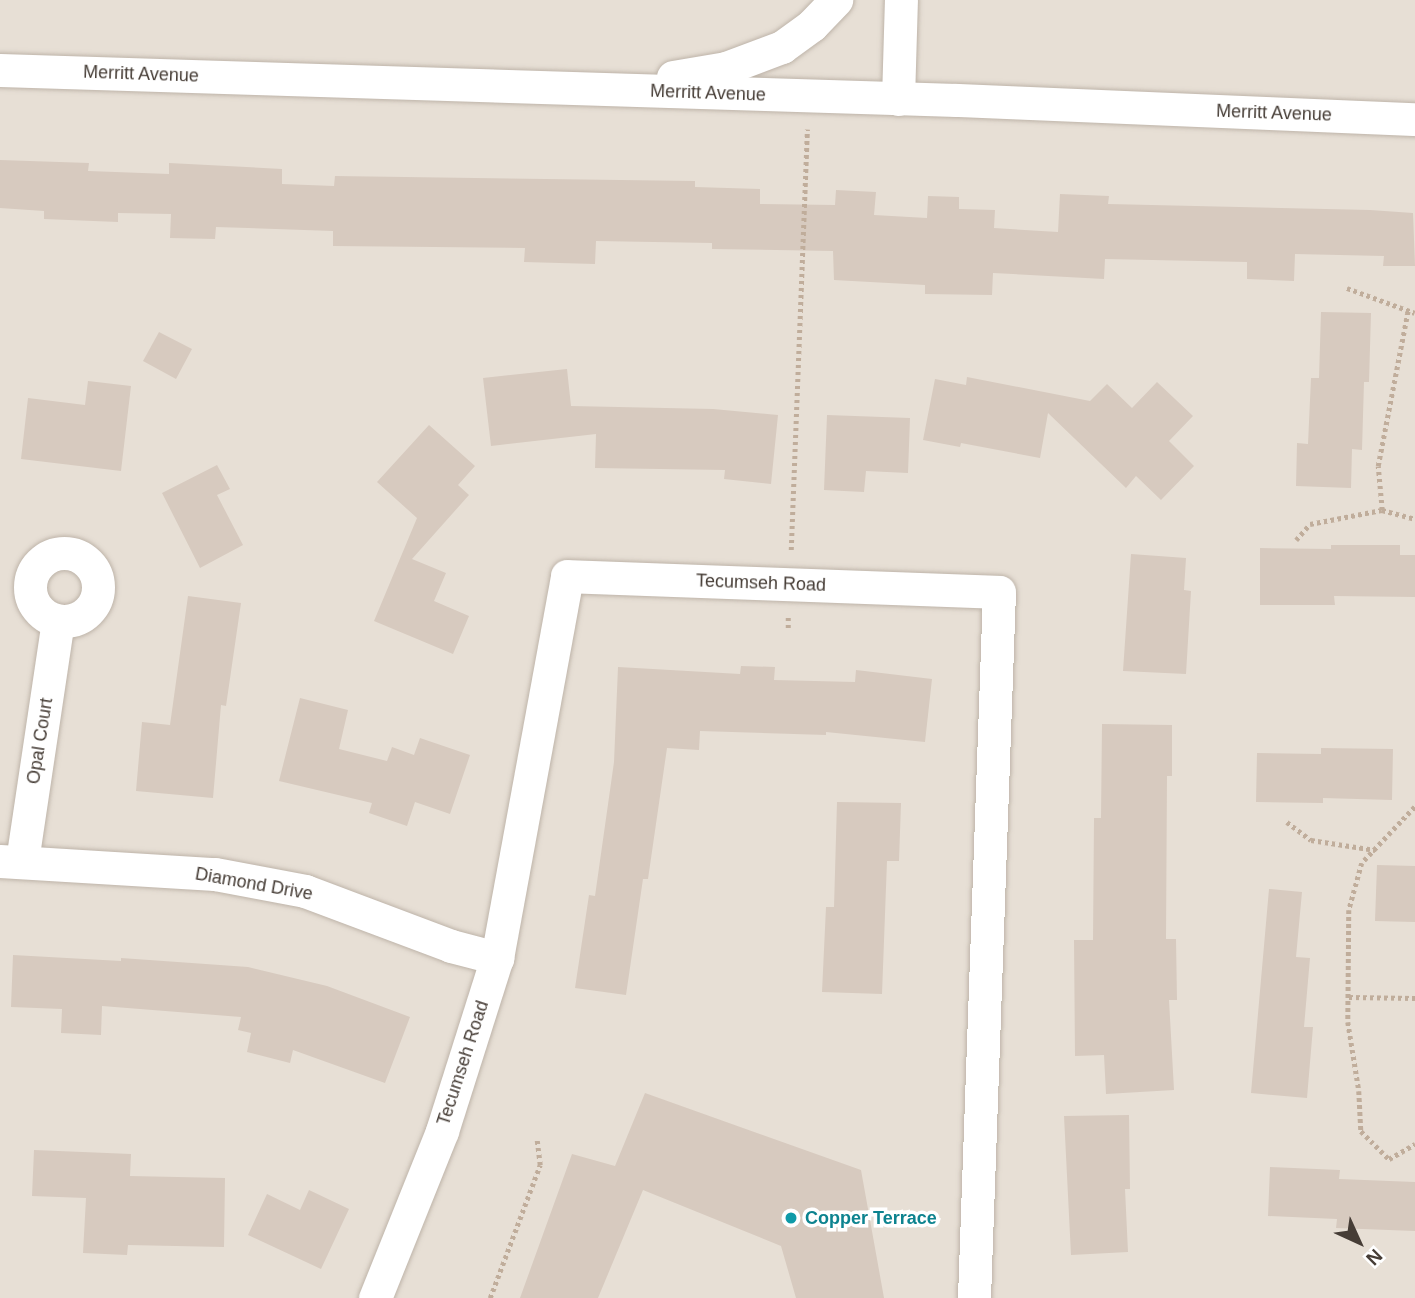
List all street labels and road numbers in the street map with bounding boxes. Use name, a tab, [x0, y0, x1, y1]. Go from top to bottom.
street label: Merritt Avenue	[82, 61, 200, 87]
street label: Merritt Avenue	[649, 80, 767, 106]
street label: Merritt Avenue	[1215, 100, 1333, 126]
street label: Tecumseh Road	[696, 570, 826, 596]
street label: Opal Court	[23, 696, 57, 786]
street label: Diamond Drive	[194, 863, 314, 905]
street label: Tecumseh Road	[433, 998, 493, 1128]

